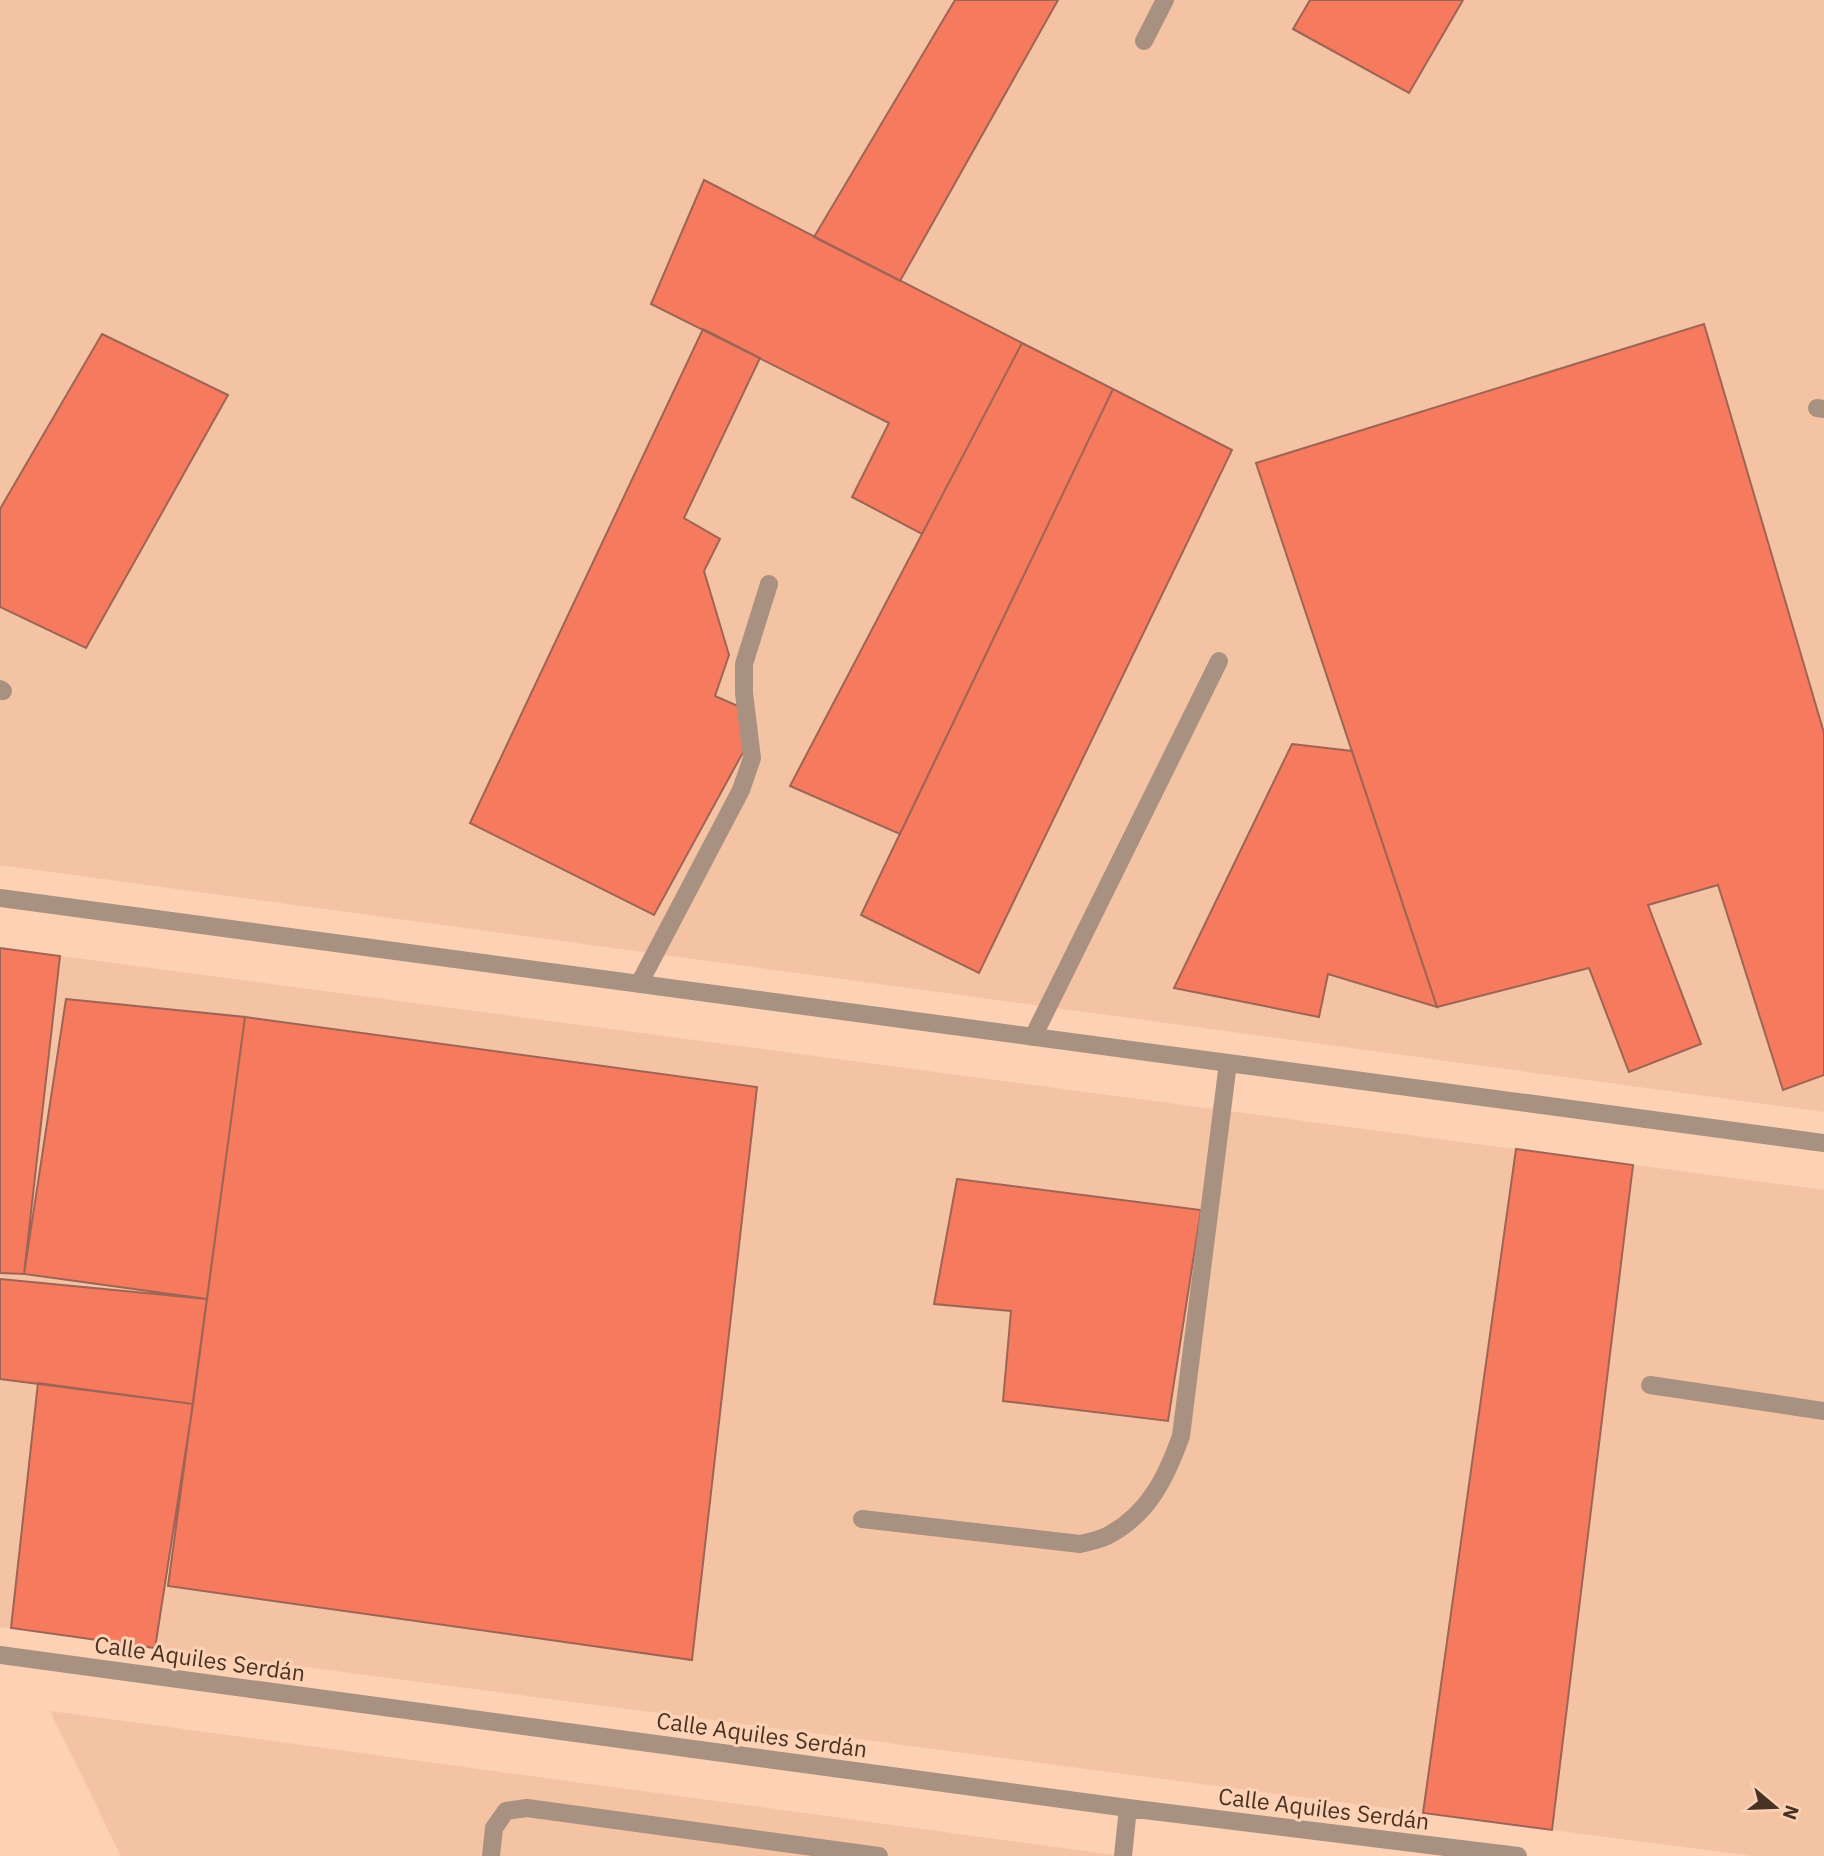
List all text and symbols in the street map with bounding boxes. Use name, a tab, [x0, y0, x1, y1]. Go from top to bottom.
street label: Calle Aquiles Serdán	[93, 1628, 307, 1688]
street label: Calle Aquiles Serdán	[655, 1704, 869, 1764]
north arrow	[1740, 1772, 1810, 1842]
street label: Calle Aquiles Serdán	[1217, 1780, 1431, 1836]
text: N	[1777, 1802, 1805, 1823]

